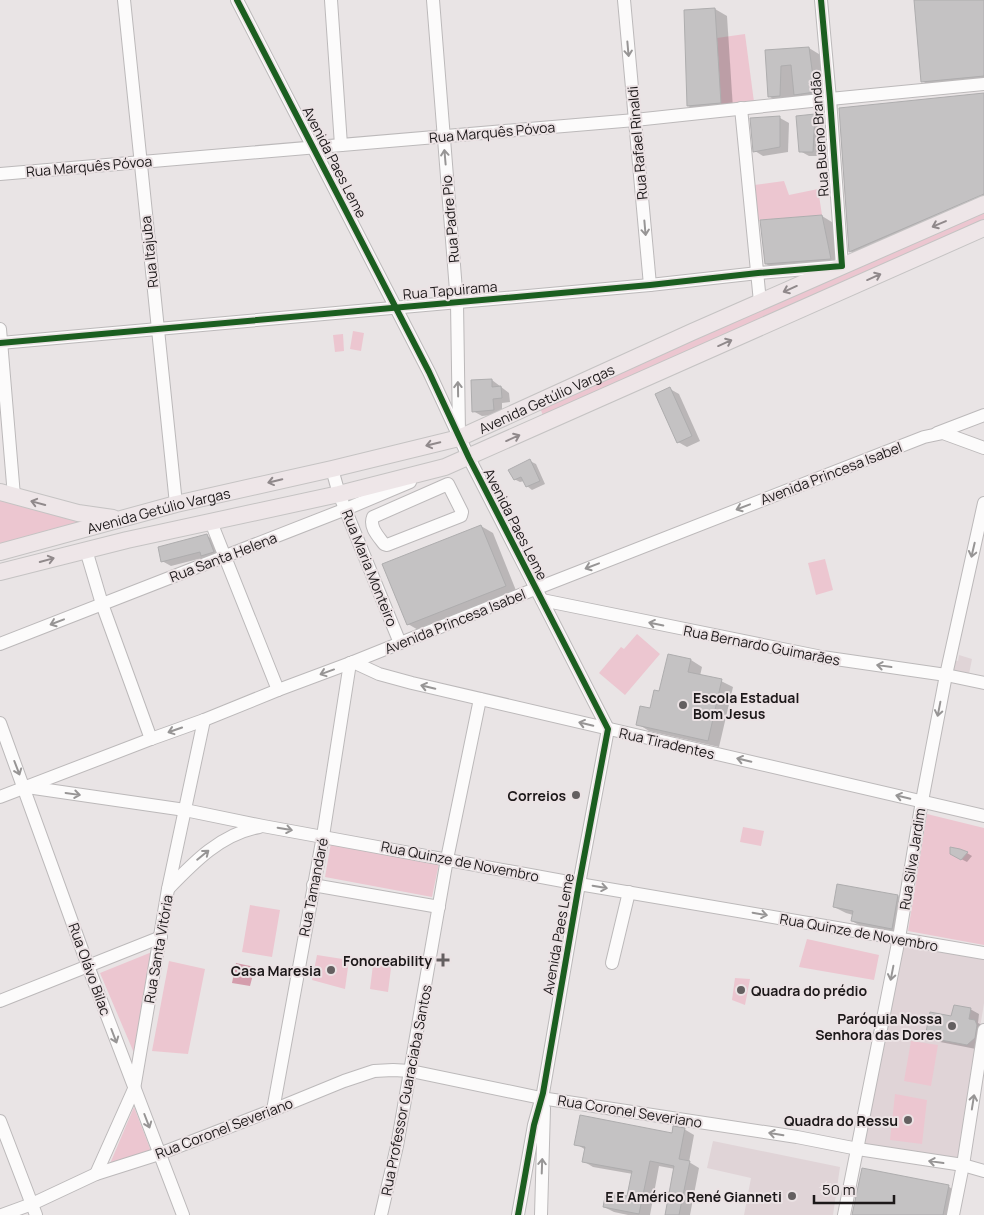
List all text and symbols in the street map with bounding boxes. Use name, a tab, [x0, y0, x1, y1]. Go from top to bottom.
one-way arrow	[624, 40, 633, 56]
street label: Rua Bueno Brandão	[805, 71, 833, 197]
street label: Rua Rafael Rinaldi	[623, 85, 651, 201]
street label: Avenida Paes Leme	[299, 103, 371, 221]
street label: Rua Marquês Póvoa	[428, 117, 556, 147]
one-way arrow	[441, 149, 450, 165]
street label: Rua Marquês Póvoa	[25, 151, 153, 181]
street label: Rua Padre Pio	[437, 174, 463, 264]
street label: Rua Itajuba	[136, 215, 162, 289]
one-way arrow	[932, 219, 947, 229]
one-way arrow	[640, 220, 650, 236]
one-way arrow	[866, 271, 881, 281]
street label: Rua Tapuirama	[402, 276, 498, 304]
one-way arrow	[783, 284, 798, 294]
one-way arrow	[717, 337, 732, 347]
street label: Avenida Getúlio Vargas	[475, 359, 617, 437]
one-way arrow	[454, 381, 463, 397]
one-way arrow	[505, 432, 520, 442]
street label: Avenida Princesa Isabel	[757, 437, 905, 509]
one-way arrow	[426, 440, 442, 449]
street label: Avenida Paes Leme	[480, 465, 552, 583]
one-way arrow	[267, 477, 283, 486]
street label: Avenida Getúlio Vargas	[85, 483, 232, 537]
one-way arrow	[31, 497, 47, 507]
one-way arrow	[736, 503, 751, 513]
street label: Rua Maria Monteiro	[338, 507, 402, 629]
street label: Rua Santa Helena	[167, 528, 279, 586]
one-way arrow	[968, 542, 978, 558]
one-way arrow	[39, 555, 55, 564]
one-way arrow	[585, 562, 600, 572]
street label: Avenida Princesa Isabel	[382, 584, 528, 658]
one-way arrow	[49, 618, 65, 627]
one-way arrow	[648, 619, 664, 629]
street label: Rua Bernardo Guimarães	[682, 620, 842, 670]
one-way arrow	[877, 661, 893, 671]
one-way arrow	[320, 668, 335, 677]
one-way arrow	[420, 682, 436, 691]
place label: Escola Estadual Bom Jesus	[693, 688, 799, 723]
marker: Escola Estadual Bom Jesus	[677, 699, 689, 711]
one-way arrow	[934, 701, 944, 717]
one-way arrow	[578, 719, 594, 728]
street label: Rua Tiradentes	[617, 723, 717, 763]
one-way arrow	[168, 726, 183, 735]
one-way arrow	[737, 755, 753, 764]
one-way arrow	[13, 760, 22, 775]
place label: Correios	[508, 786, 566, 805]
one-way arrow	[64, 789, 80, 799]
marker: Correios	[570, 789, 582, 801]
one-way arrow	[895, 792, 911, 801]
street label: Rua Silva Jardim	[895, 807, 929, 911]
one-way arrow	[276, 825, 292, 835]
street label: Rua Tamandaré	[294, 836, 332, 938]
street label: Rua Quinze de Novembro	[379, 836, 541, 886]
one-way arrow	[197, 850, 210, 861]
street label: Avenida Paes Leme	[538, 872, 578, 996]
one-way arrow	[591, 883, 607, 893]
street label: Rua Santa Vitória	[139, 893, 177, 1005]
street label: Rua Quinze de Novembro	[778, 909, 940, 955]
one-way arrow	[751, 910, 767, 920]
street label: Rua Olávo Bilac	[64, 920, 116, 1018]
place label: Fonoreability	[343, 951, 432, 970]
marker: Fonoreability	[436, 953, 450, 967]
place label: Casa Maresia	[231, 961, 321, 980]
marker: Casa Maresia	[325, 964, 337, 976]
one-way arrow	[887, 964, 897, 980]
place label: Quadra do prédio	[751, 981, 868, 1000]
street label: Rua Professor Guaraciaba Santos	[376, 983, 436, 1197]
marker: Quadra do prédio	[735, 984, 747, 996]
place label: Paróquia Nossa Senhora das Dores	[815, 1009, 942, 1044]
marker: Paróquia Nossa Senhora das Dores	[946, 1020, 958, 1032]
one-way arrow	[110, 1028, 120, 1043]
street label: Rua Coronel Severiano	[556, 1090, 704, 1132]
street label: Rua Coronel Severiano	[152, 1093, 296, 1163]
one-way arrow	[968, 1094, 978, 1110]
place label: Quadra do Ressu	[784, 1111, 898, 1130]
one-way arrow	[143, 1113, 152, 1128]
marker: Quadra do Ressu	[902, 1114, 914, 1126]
one-way arrow	[768, 1128, 784, 1138]
one-way arrow	[928, 1157, 944, 1167]
one-way arrow	[537, 1159, 547, 1175]
scale bar	[814, 1172, 894, 1204]
text: 50 m	[822, 1179, 856, 1200]
place label: E E Américo René Gianneti	[605, 1187, 782, 1206]
marker: E E Américo René Gianneti	[786, 1190, 798, 1202]

